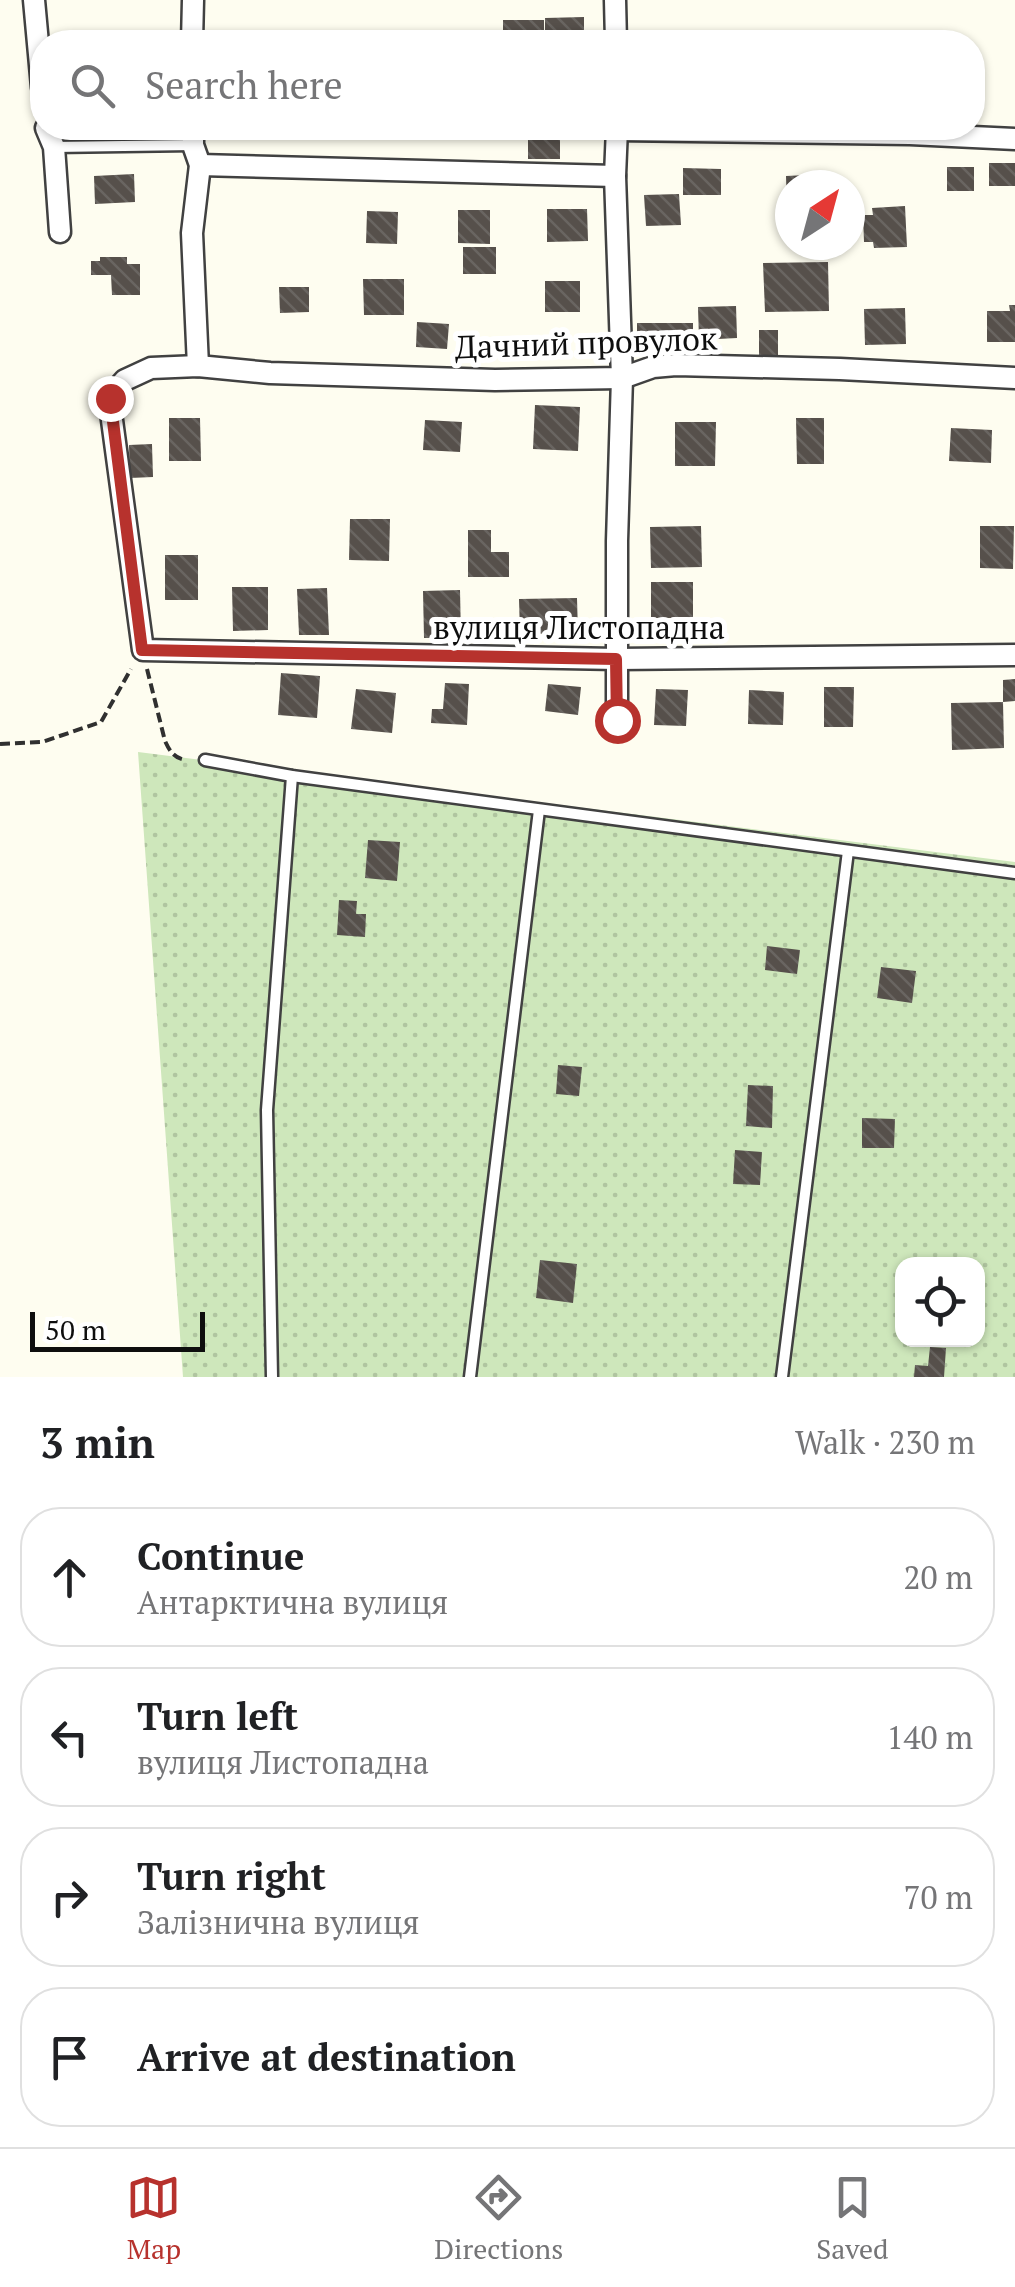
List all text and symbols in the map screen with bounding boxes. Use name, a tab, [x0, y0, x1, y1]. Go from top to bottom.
search box	[30, 30, 985, 140]
icon: search	[65, 58, 120, 113]
text: Search here	[145, 60, 343, 110]
north arrow	[775, 170, 865, 260]
street label: Дачний провулок	[454, 316, 719, 368]
route end	[88, 376, 134, 422]
street label: вулиця Листопадна	[433, 606, 725, 648]
route start	[595, 698, 641, 744]
map controls	[895, 1257, 985, 1347]
button: locate	[895, 1257, 985, 1347]
scale bar	[30, 1307, 205, 1352]
text: 50 m	[45, 1311, 106, 1348]
text: 3 min	[40, 1414, 155, 1470]
text: Walk · 230 m	[795, 1421, 975, 1463]
text: Continue	[137, 1531, 304, 1581]
icon: ahead	[42, 1550, 97, 1605]
text: 20 m	[903, 1556, 973, 1598]
text: Антарктична вулиця	[137, 1581, 448, 1623]
text: Turn left	[137, 1691, 298, 1741]
icon: left	[42, 1710, 97, 1765]
text: 140 m	[886, 1716, 973, 1758]
text: вулиця Листопадна	[137, 1741, 429, 1783]
text: Turn right	[137, 1851, 326, 1901]
icon: right	[42, 1870, 97, 1925]
text: 70 m	[903, 1876, 973, 1918]
text: Залізнична вулиця	[137, 1901, 420, 1943]
icon: arrive	[42, 2030, 97, 2085]
text: Arrive at destination	[137, 2032, 516, 2082]
tab: Map	[126, 2170, 181, 2267]
tab: Directions	[434, 2170, 563, 2267]
tab: Saved	[816, 2170, 889, 2267]

